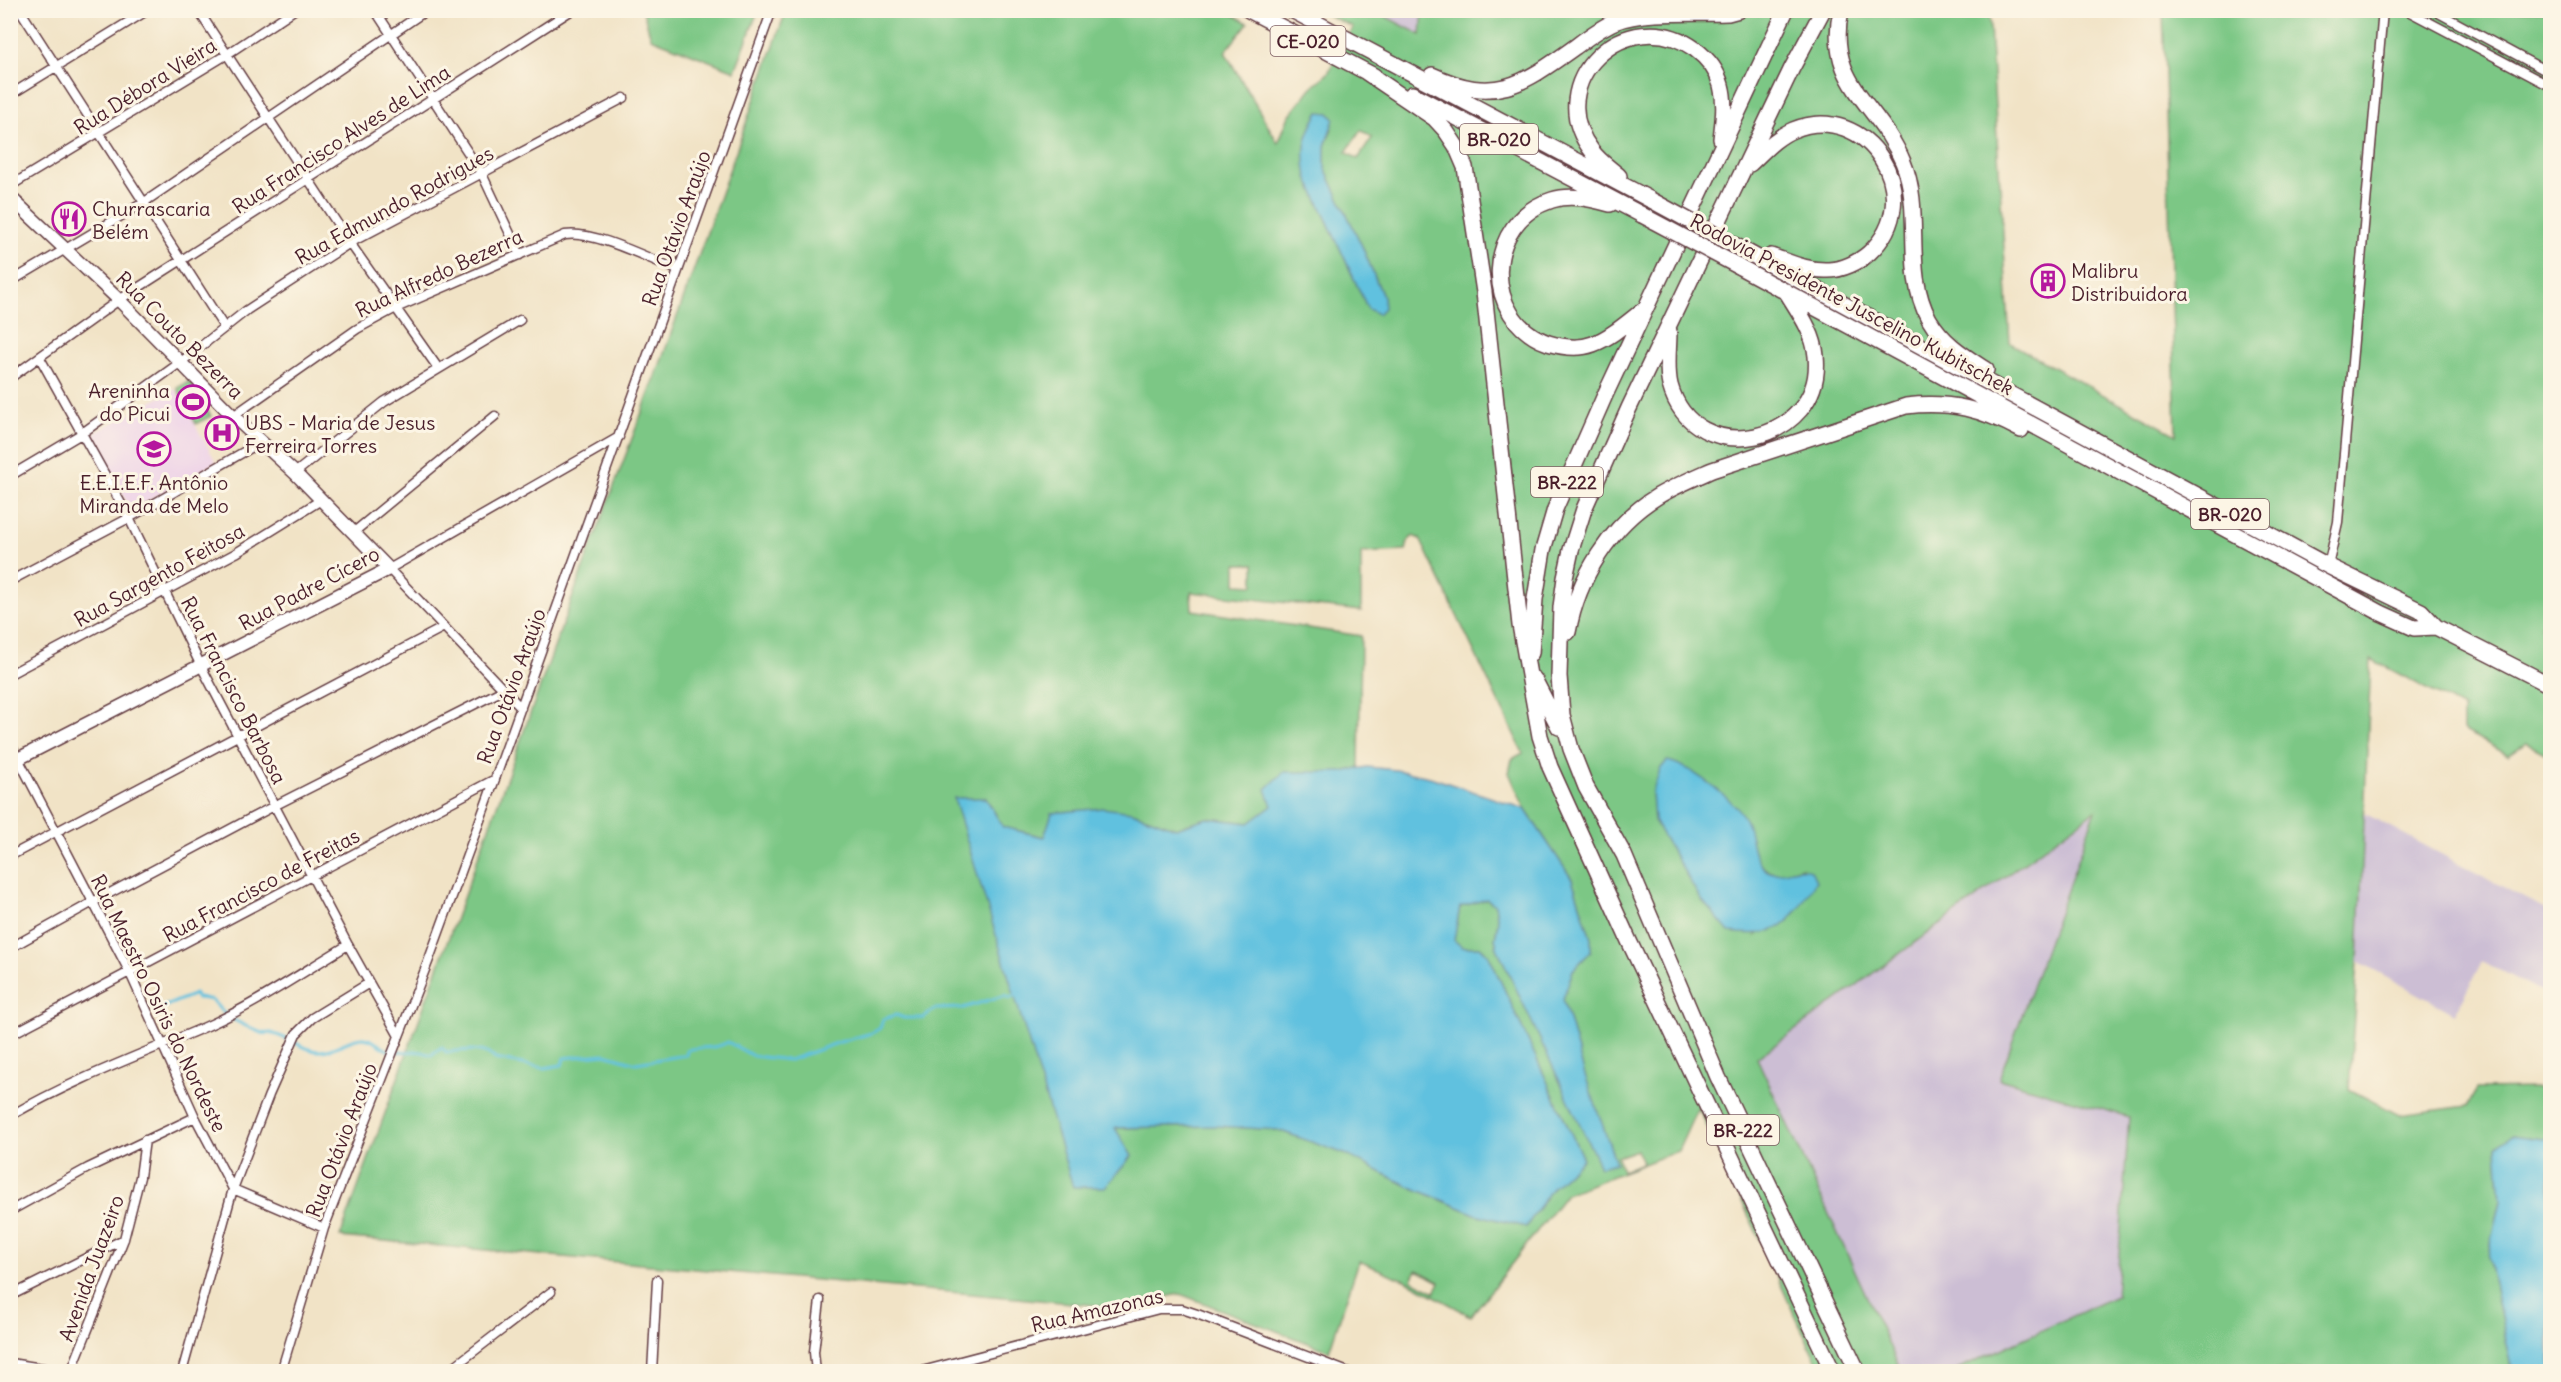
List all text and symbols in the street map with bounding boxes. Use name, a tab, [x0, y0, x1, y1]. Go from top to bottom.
road number: CE-020	[1270, 26, 1346, 56]
street label: Rua Débora Vieira	[69, 32, 221, 140]
street label: Rua Francisco Alves de Lima	[227, 59, 455, 219]
road number: BR-020	[1460, 124, 1538, 154]
street label: Rua Edmundo Rodrigues	[290, 140, 498, 270]
street label: Rua Otávio Araújo	[636, 147, 716, 309]
place label: Churrascaria Belém	[92, 196, 210, 244]
restaurant icon: Churrascaria Belém	[51, 201, 87, 237]
street label: Rodovia Presidente Juscelino Kubitschek	[1686, 208, 2018, 400]
street label: Rua Alfredo Bezerra	[351, 223, 527, 323]
place label: Malibru Distribuidora	[2071, 258, 2188, 306]
building icon: Malibru Distribuidora	[2030, 263, 2066, 299]
street label: Rua Couto Bezerra	[111, 266, 249, 404]
place label: Areninha do Picui	[88, 378, 170, 426]
sports icon: Areninha do Picui	[175, 384, 211, 420]
place label: UBS - Maria de Jesus Ferreira Torres	[245, 410, 435, 458]
hospital icon: UBS - Maria de Jesus Ferreira Torres	[204, 415, 240, 451]
school or university icon: E.E.I.E.F. Antônio Miranda de Melo	[136, 431, 172, 467]
road number: BR-222	[1531, 467, 1603, 497]
place label: E.E.I.E.F. Antônio Miranda de Melo	[79, 470, 229, 518]
road number: BR-020	[2191, 499, 2269, 529]
street label: Rua Sargento Feitosa	[69, 518, 249, 632]
street label: Rua Padre Cícero	[234, 540, 384, 636]
street label: Rua Francisco Barbosa	[176, 592, 292, 788]
street label: Rua Otávio Araújo	[471, 605, 551, 767]
street label: Rua Francisco de Freitas	[158, 822, 364, 948]
street label: Rua Maestro Osiris do Nordeste	[86, 870, 232, 1136]
street label: Rua Otávio Araújo	[300, 1059, 382, 1221]
road number: BR-222	[1707, 1115, 1779, 1145]
street label: Avenida Juazeiro	[53, 1191, 129, 1345]
street label: Rua Amazonas	[1028, 1283, 1166, 1337]

